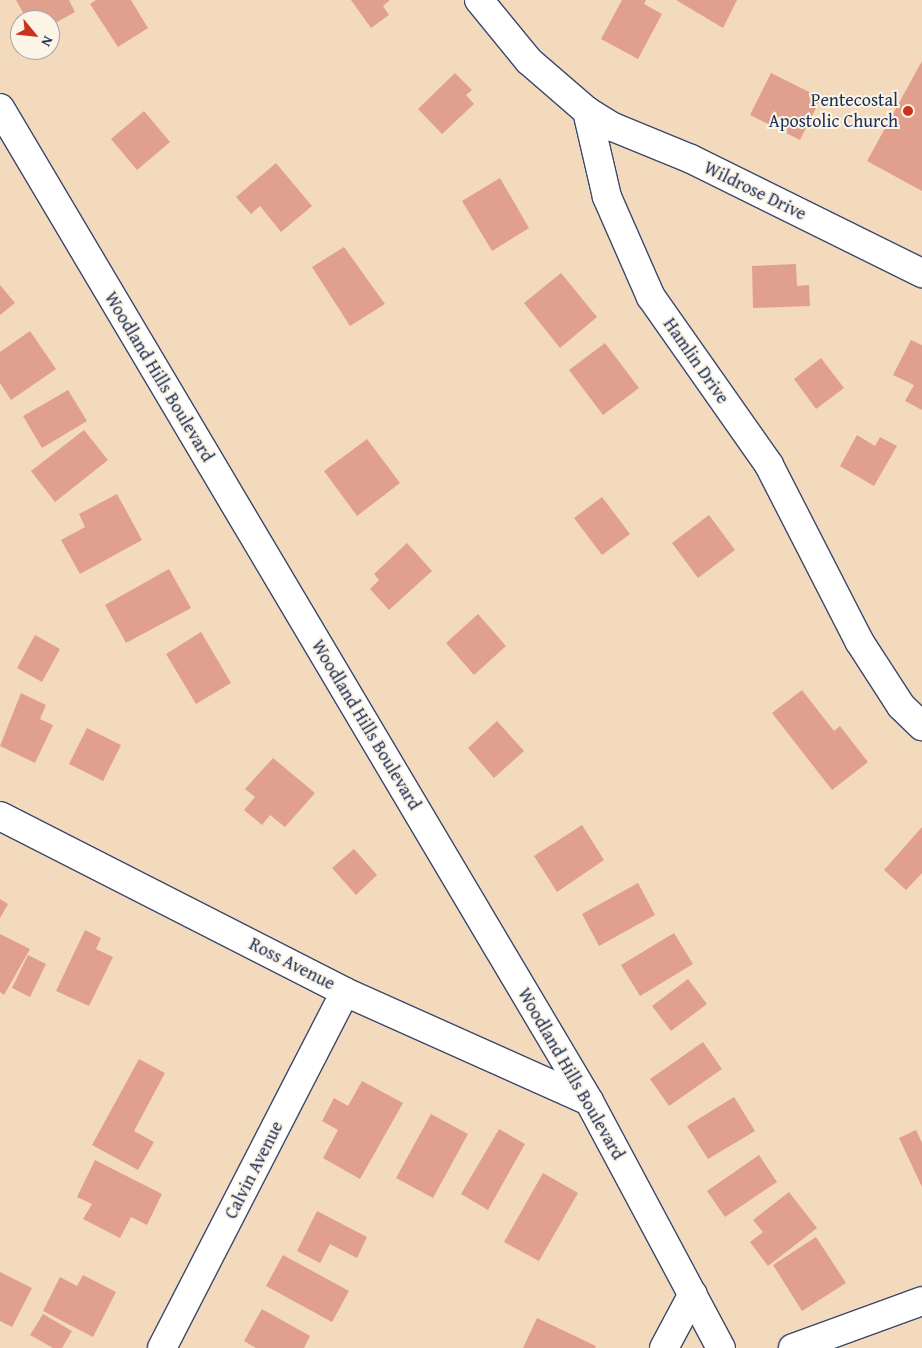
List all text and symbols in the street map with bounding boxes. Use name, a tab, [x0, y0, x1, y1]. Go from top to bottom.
north arrow	[10, 10, 60, 60]
text: N	[36, 33, 58, 50]
place label: Pentecostal Apostolic Church	[769, 90, 898, 132]
marker: Pentecostal Apostolic Church	[902, 105, 914, 117]
street label: Wildrose Drive	[700, 157, 810, 225]
street label: Woodland Hills Boulevard	[100, 288, 218, 466]
street label: Hamlin Drive	[659, 314, 733, 408]
street label: Woodland Hills Boulevard	[307, 636, 425, 814]
street label: Ross Avenue	[246, 933, 338, 995]
street label: Woodland Hills Boulevard	[513, 984, 629, 1164]
street label: Calvin Avenue	[220, 1118, 288, 1222]

